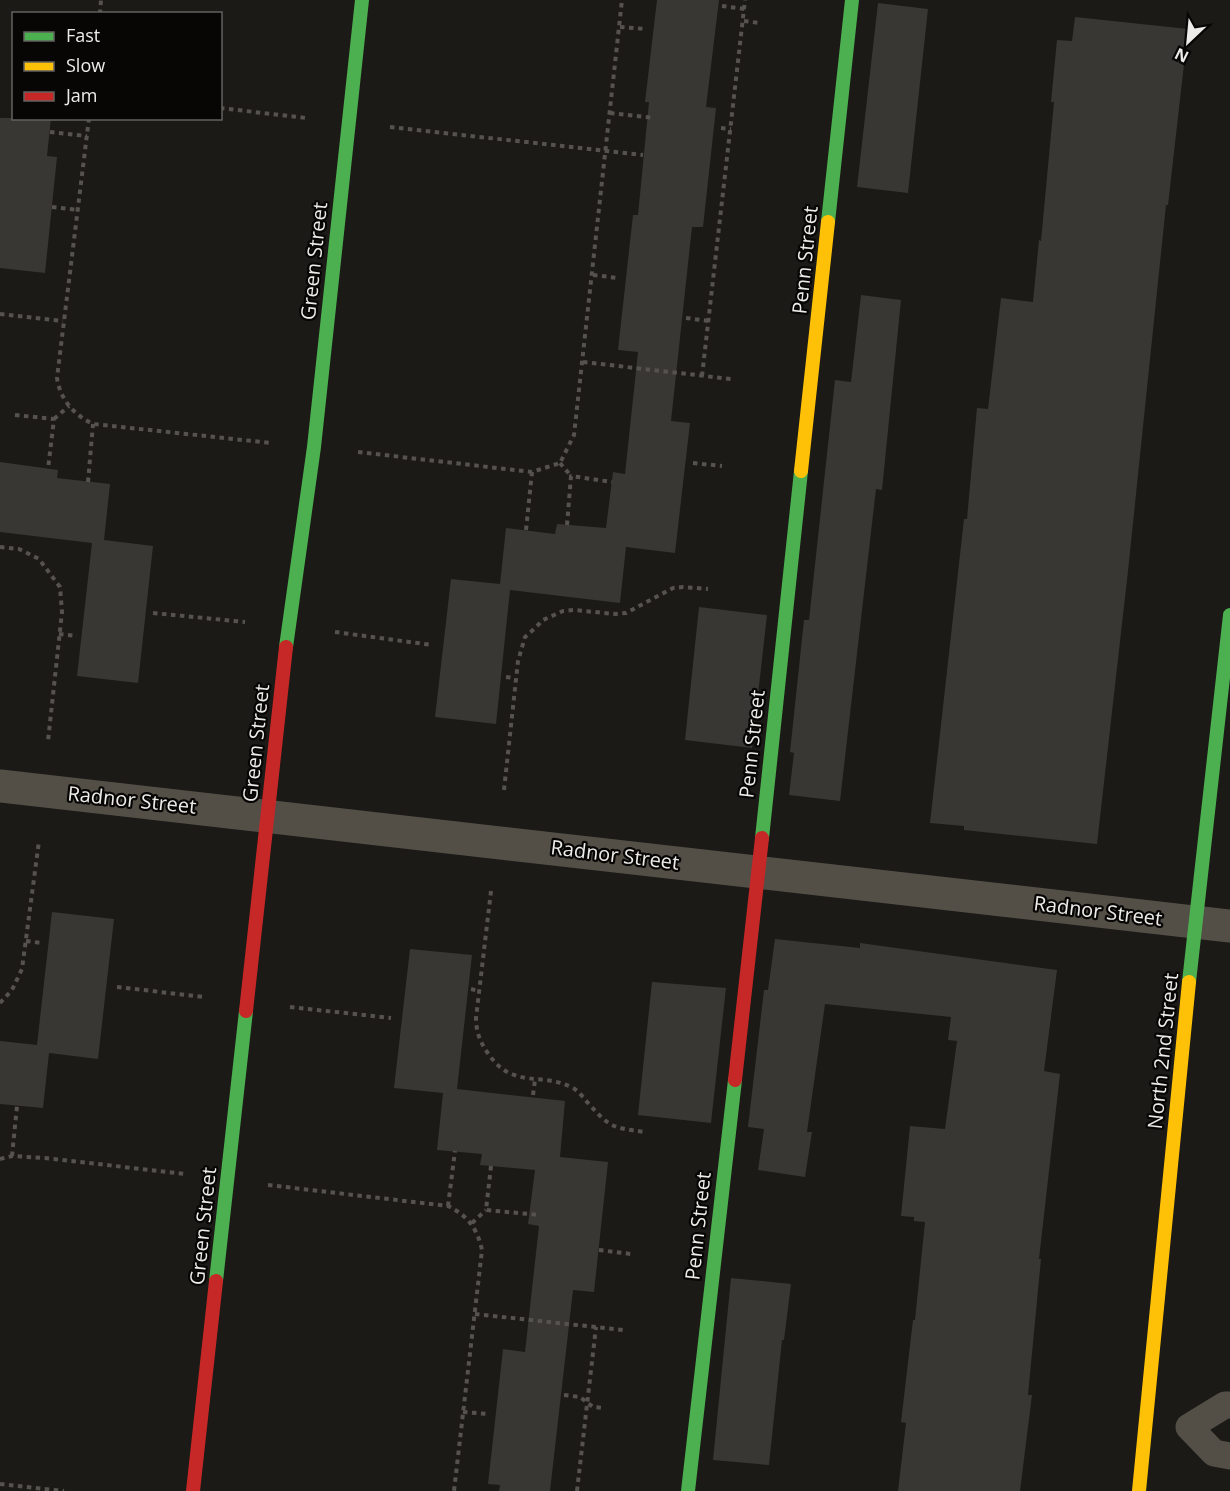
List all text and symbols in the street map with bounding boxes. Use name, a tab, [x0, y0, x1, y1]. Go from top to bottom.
legend	[12, 12, 222, 120]
north arrow	[1158, 12, 1218, 72]
text: Fast	[66, 23, 100, 47]
text: N	[1171, 43, 1192, 68]
text: Slow	[66, 53, 105, 77]
text: Jam	[64, 83, 98, 107]
street label: Green Street	[294, 201, 333, 321]
street label: Penn Street	[785, 204, 824, 315]
street label: Green Street	[236, 683, 275, 803]
street label: Penn Street	[732, 688, 771, 799]
street label: Radnor Street	[66, 779, 198, 820]
street label: Radnor Street	[549, 833, 681, 876]
street label: Radnor Street	[1032, 889, 1164, 932]
street label: North 2nd Street	[1141, 972, 1184, 1130]
street label: Green Street	[183, 1166, 222, 1286]
street label: Penn Street	[678, 1170, 717, 1281]

